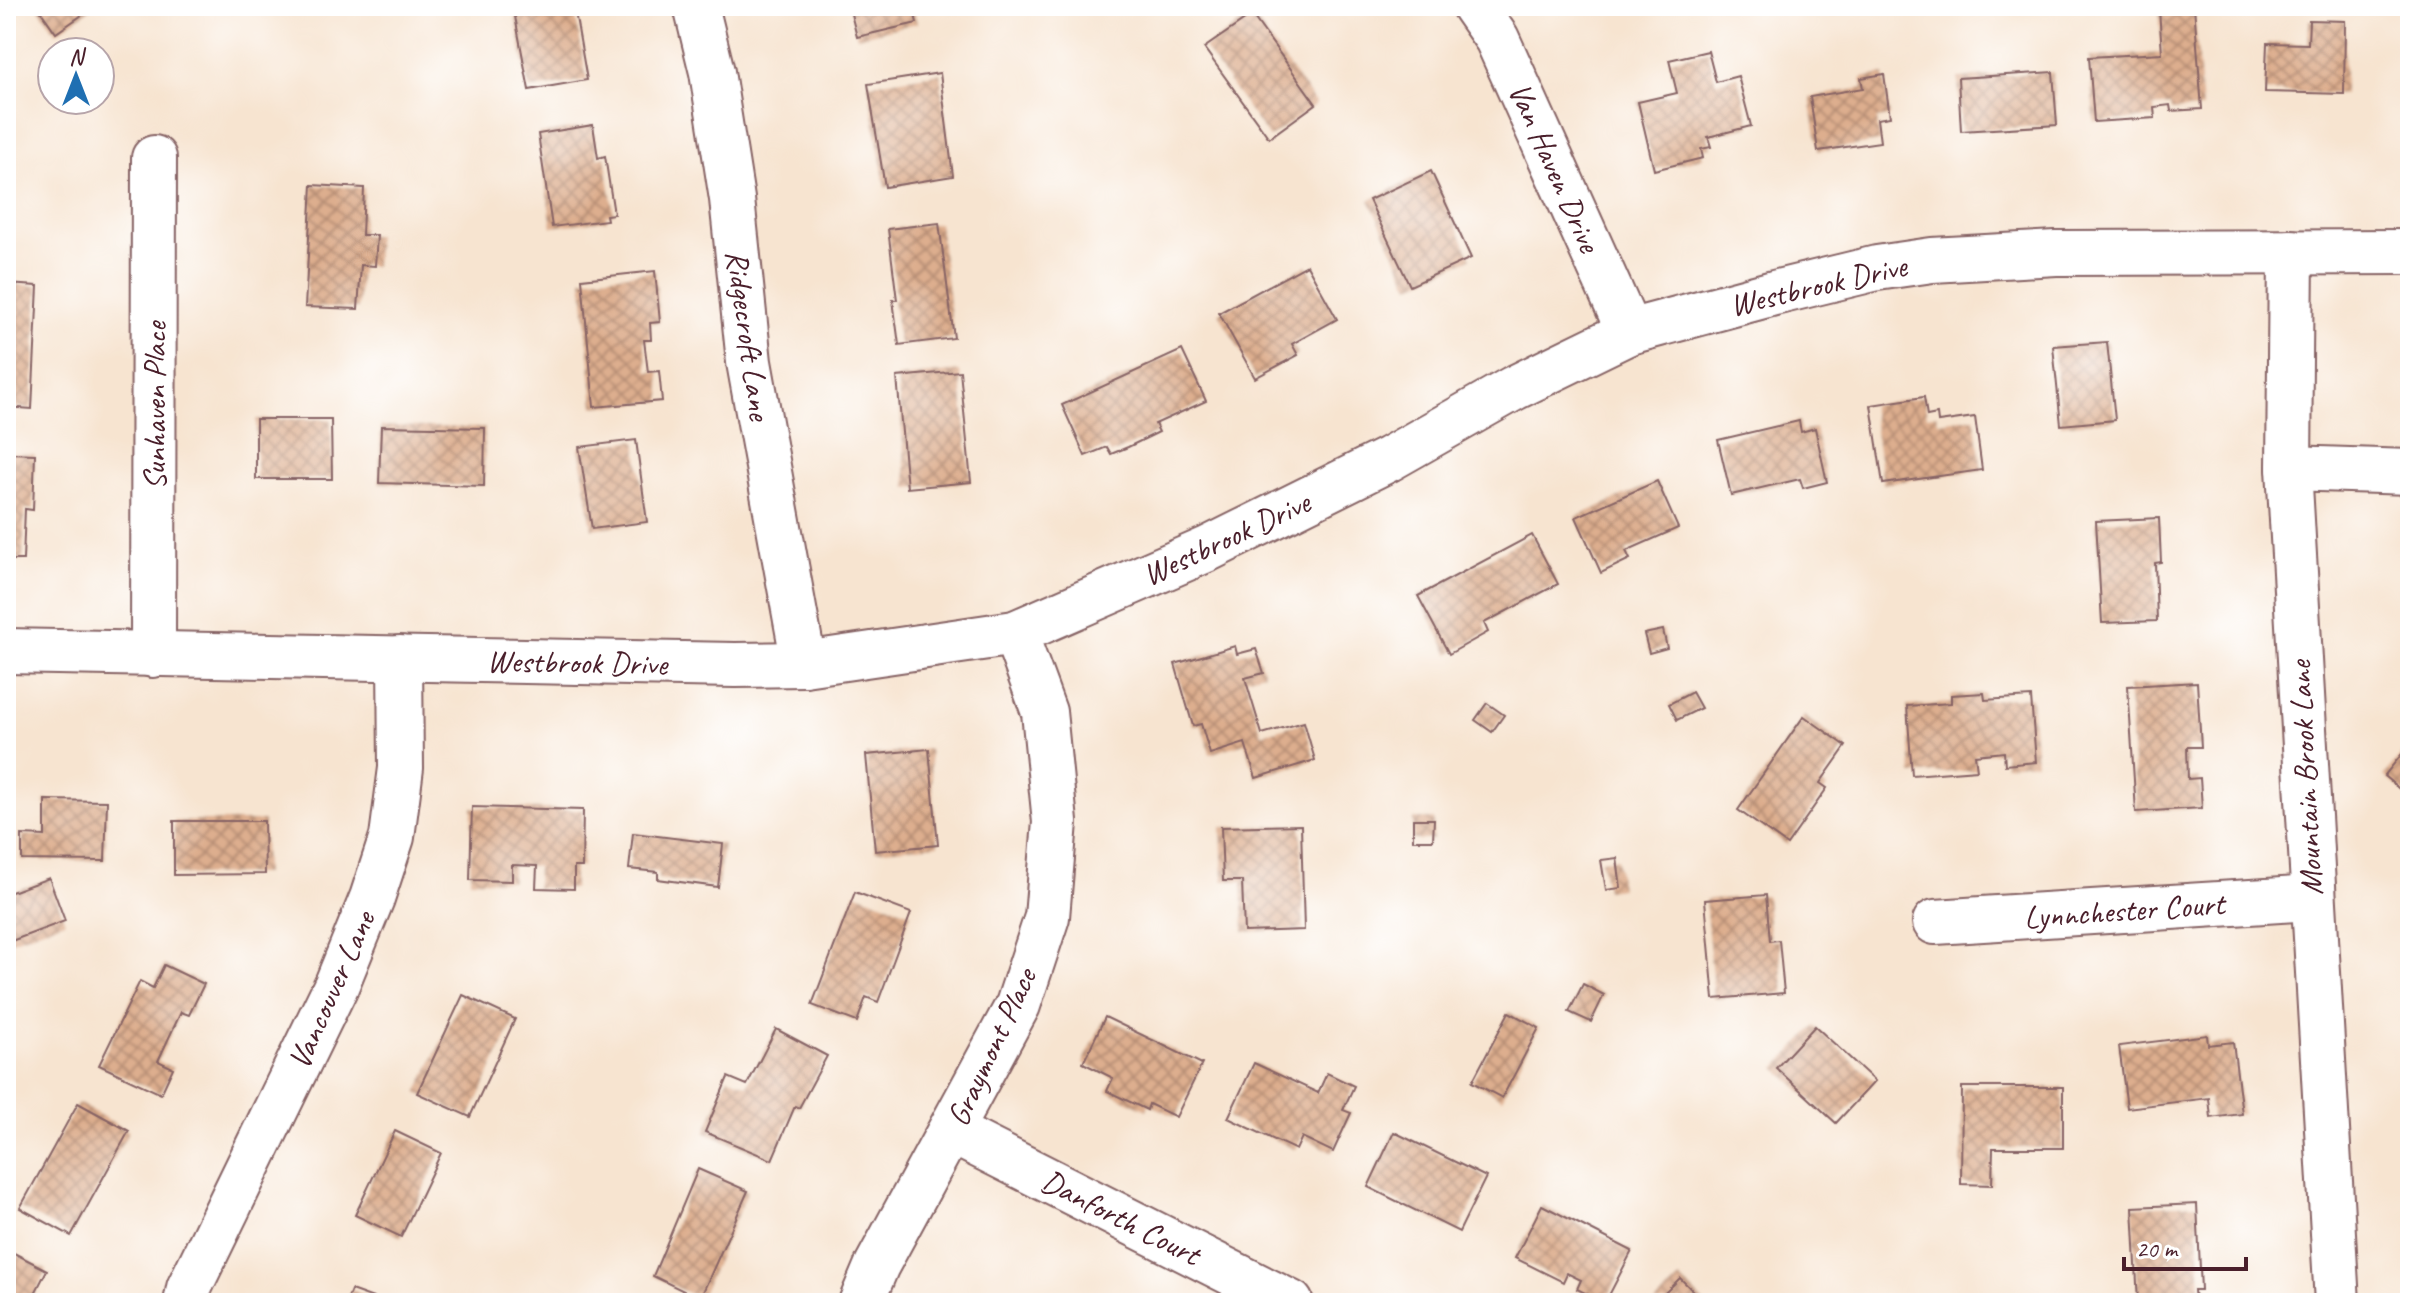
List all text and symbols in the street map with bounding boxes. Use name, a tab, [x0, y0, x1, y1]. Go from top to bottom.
north arrow	[36, 36, 116, 116]
text: N	[69, 43, 86, 71]
street label: Van Haven Drive	[1499, 76, 1611, 261]
street label: Westbrook Drive	[1726, 245, 1913, 326]
street label: Ridgecroft Lane	[716, 248, 781, 425]
street label: Sunhaven Place	[134, 319, 175, 490]
street label: Westbrook Drive	[1136, 481, 1319, 595]
street label: Westbrook Drive	[487, 640, 670, 685]
street label: Mountain Brook Lane	[2279, 657, 2332, 896]
street label: Lynnchester Court	[2023, 883, 2229, 938]
street label: Vancouver Lane	[278, 903, 385, 1075]
street label: Graymont Place	[937, 960, 1047, 1132]
street label: Danforth Court	[1035, 1160, 1210, 1276]
scale bar	[2124, 1221, 2246, 1271]
text: 20 m	[2136, 1234, 2179, 1264]

